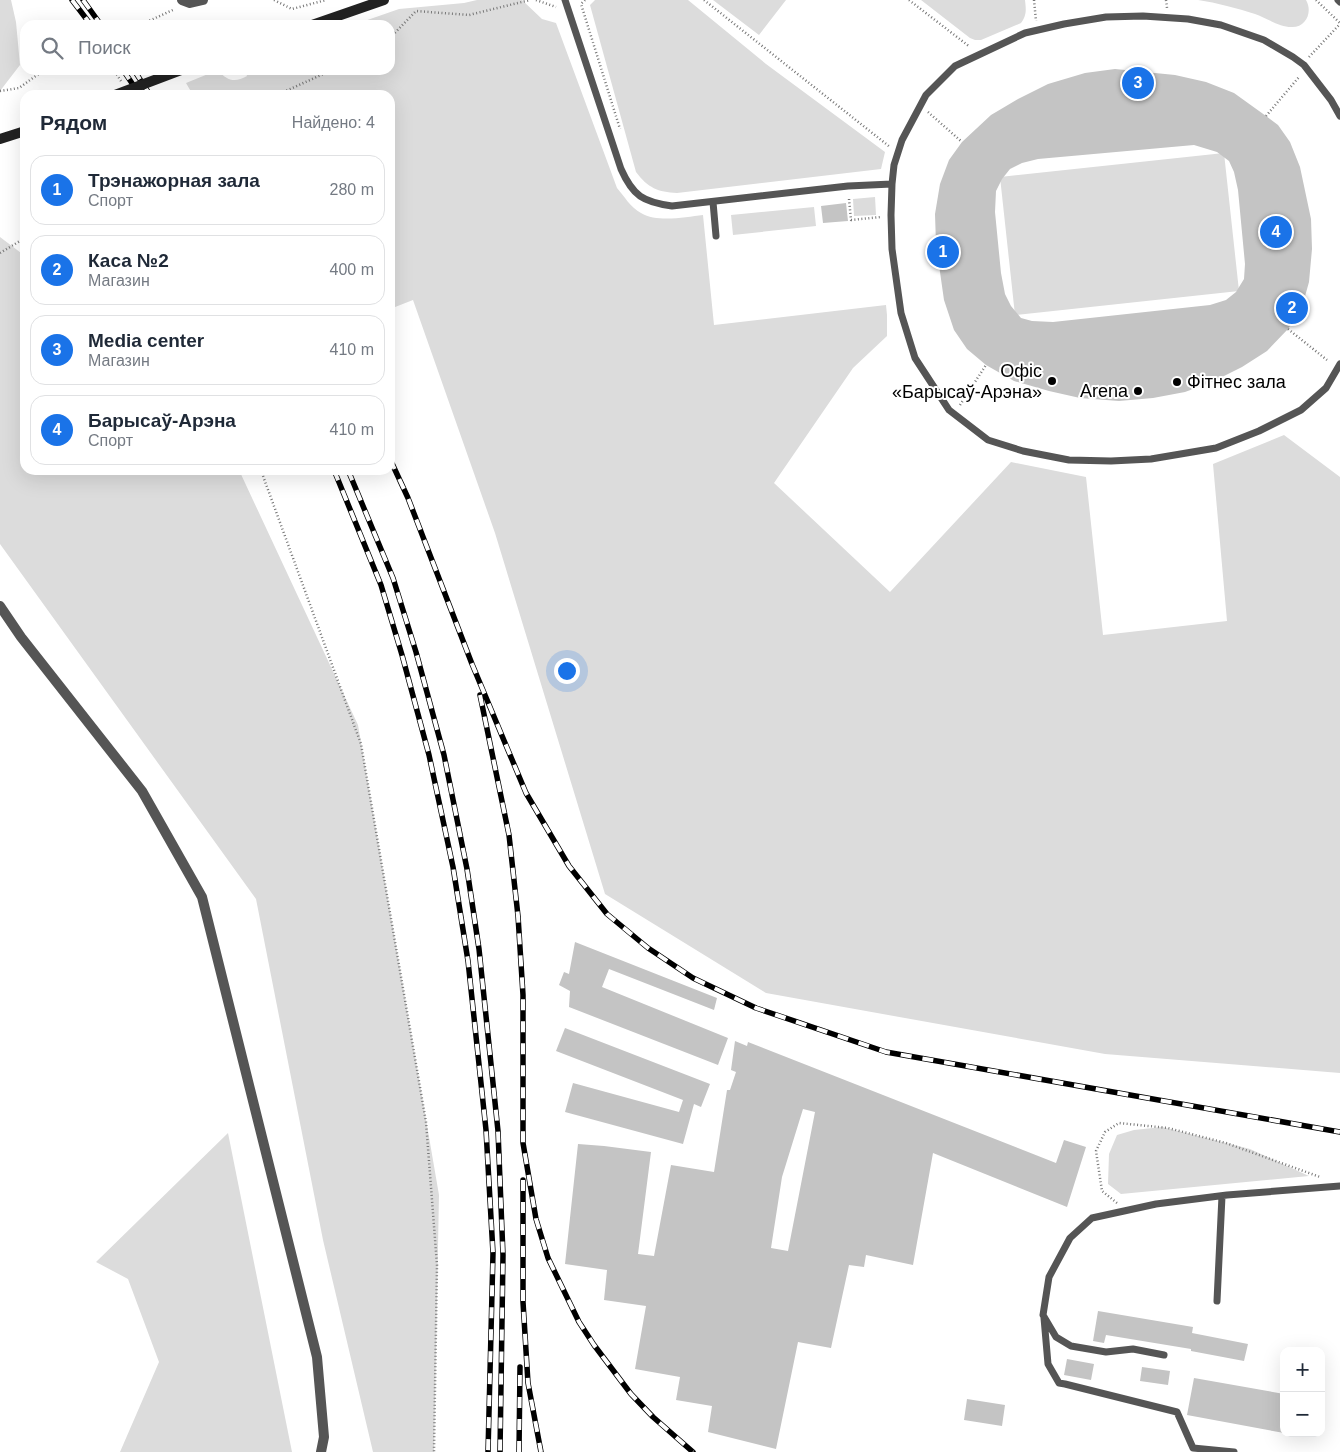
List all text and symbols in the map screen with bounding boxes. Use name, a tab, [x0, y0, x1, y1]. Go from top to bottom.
search box	[20, 20, 395, 75]
icon: search	[38, 34, 66, 62]
text: Поиск	[78, 37, 131, 58]
pin: 3	[1122, 64, 1154, 102]
text: Рядом	[40, 111, 107, 134]
text: Найдено: 4	[292, 114, 375, 131]
text: Трэнажорная зала	[88, 170, 260, 191]
text: 1	[53, 181, 61, 198]
text: 280 m	[330, 181, 374, 198]
text: Спорт	[88, 192, 133, 209]
pin: 4	[1260, 213, 1292, 251]
pin: 1	[927, 233, 959, 271]
text: Каса №2	[88, 250, 169, 271]
text: 2	[53, 261, 61, 278]
text: 400 m	[330, 261, 374, 278]
text: Магазин	[88, 272, 150, 289]
pin: 2	[1276, 289, 1308, 327]
text: Media center	[88, 330, 204, 351]
text: 3	[53, 341, 61, 358]
text: 410 m	[330, 341, 374, 358]
text: Магазин	[88, 352, 150, 369]
place label: Офіс «Барысаў-Арэна»	[892, 361, 1042, 402]
place label: Фітнес зала	[1187, 372, 1287, 392]
marker: Офіс «Барысаў-Арэна»	[1046, 375, 1058, 387]
marker: Фітнес зала	[1171, 376, 1183, 388]
place label: Arena	[1080, 381, 1129, 401]
marker: Arena	[1132, 385, 1144, 397]
text: Барысаў-Арэна	[88, 410, 236, 431]
text: 4	[53, 421, 61, 438]
text: 410 m	[330, 421, 374, 438]
text: Спорт	[88, 432, 133, 449]
your location	[554, 658, 580, 684]
map controls	[1280, 1347, 1325, 1437]
button: +	[1280, 1347, 1325, 1392]
button: −	[1280, 1392, 1325, 1437]

